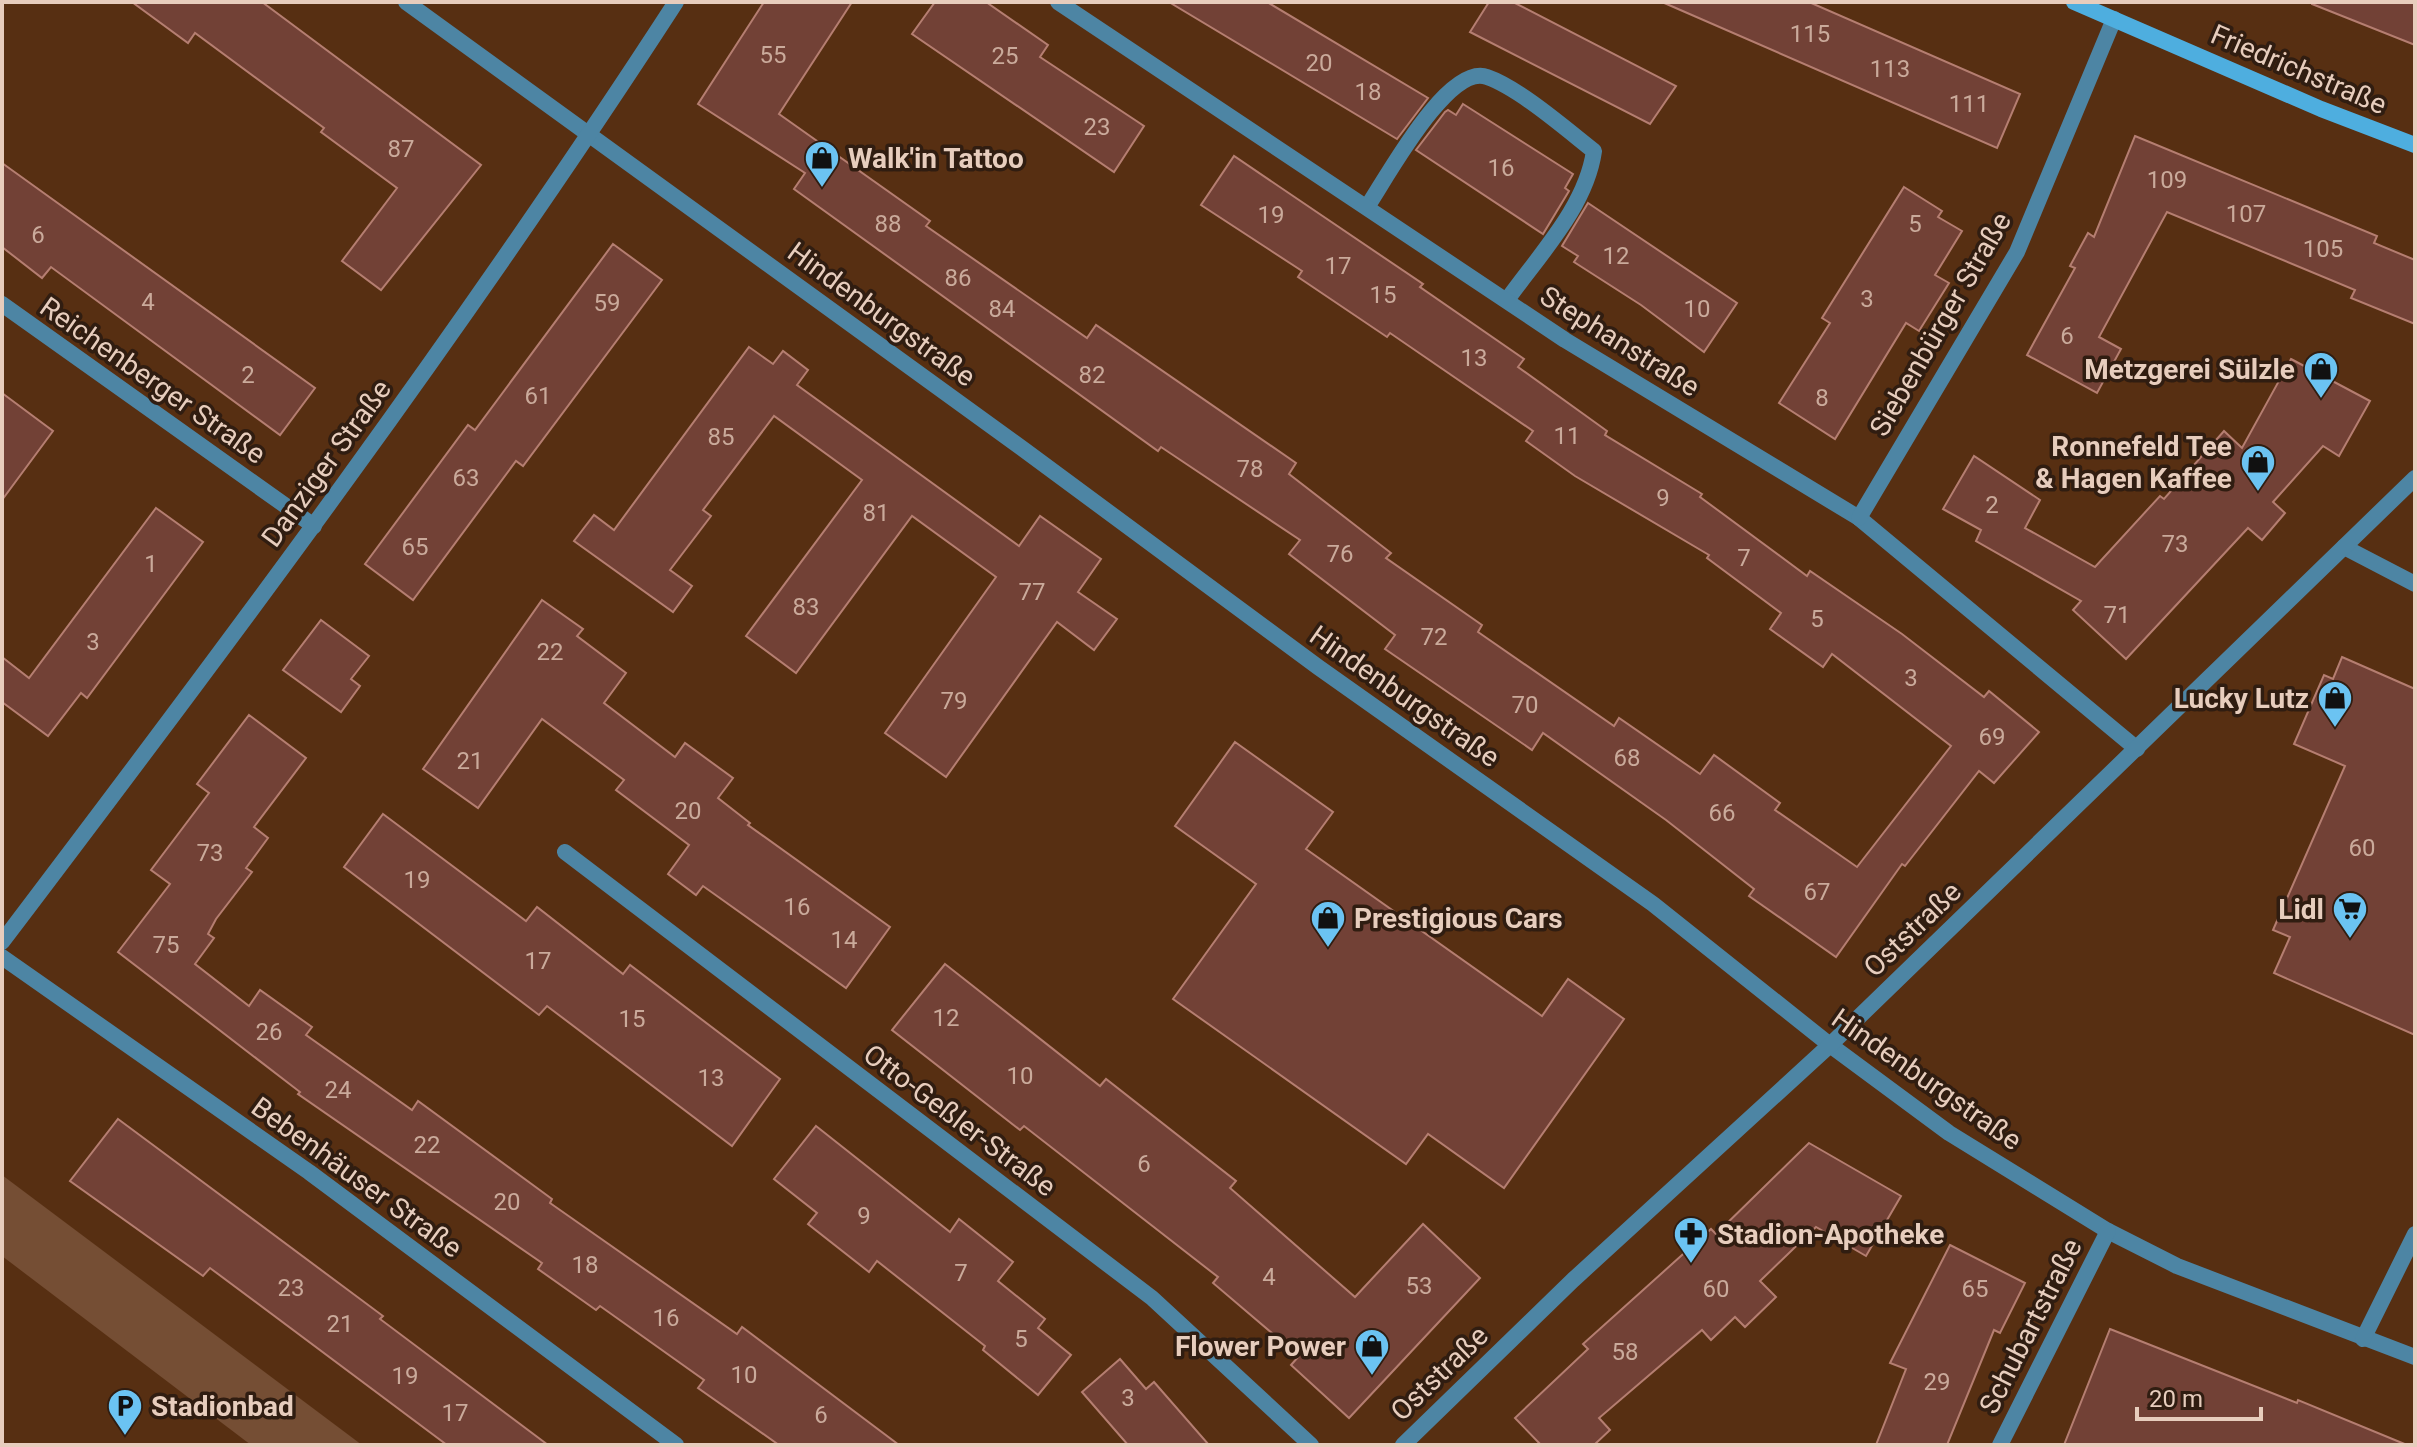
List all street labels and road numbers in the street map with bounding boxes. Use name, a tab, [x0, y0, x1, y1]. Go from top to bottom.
street label: Friedrichstraße	[2206, 18, 2392, 121]
street label: Siebenbürger Straße	[1863, 206, 2018, 442]
street label: Hindenburgstraße	[781, 235, 982, 394]
street label: Stephanstraße	[1534, 279, 1706, 404]
street label: Reichenberger Straße	[34, 290, 272, 471]
street label: Danziger Straße	[255, 373, 398, 553]
street label: Hindenburgstraße	[1304, 619, 1506, 774]
street label: Oststraße	[1857, 875, 1968, 984]
street label: Hindenburgstraße	[1826, 1002, 2028, 1157]
street label: Otto-Geßler-Straße	[857, 1037, 1062, 1203]
street label: Bebenhäuser Straße	[245, 1090, 468, 1265]
street label: Schubartstraße	[1972, 1233, 2089, 1419]
street label: Oststraße	[1384, 1319, 1495, 1428]

